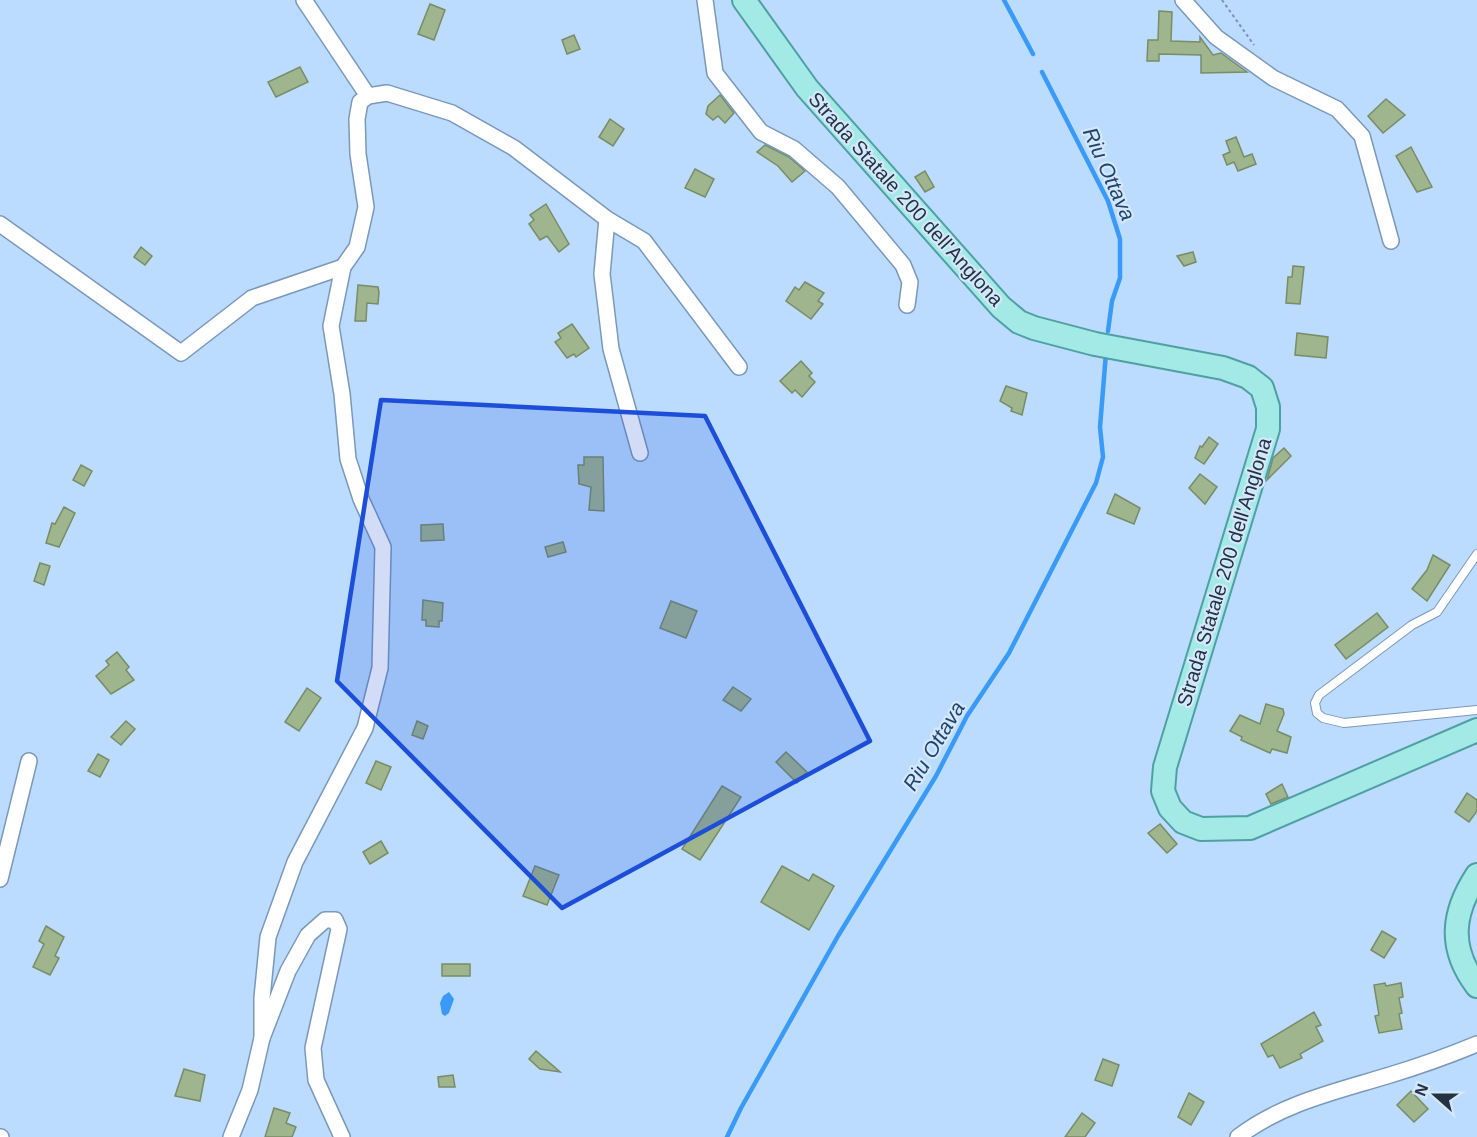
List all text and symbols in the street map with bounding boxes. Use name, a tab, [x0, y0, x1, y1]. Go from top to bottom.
street label: Strada Statale 200 dell'Anglona	[804, 88, 1008, 311]
water label: Riu Ottava	[1079, 124, 1140, 224]
street label: Strada Statale 200 dell'Anglona	[1173, 434, 1276, 709]
water label: Riu Ottava	[898, 697, 969, 794]
north arrow	[1405, 1065, 1465, 1125]
text: N	[1411, 1081, 1431, 1098]

